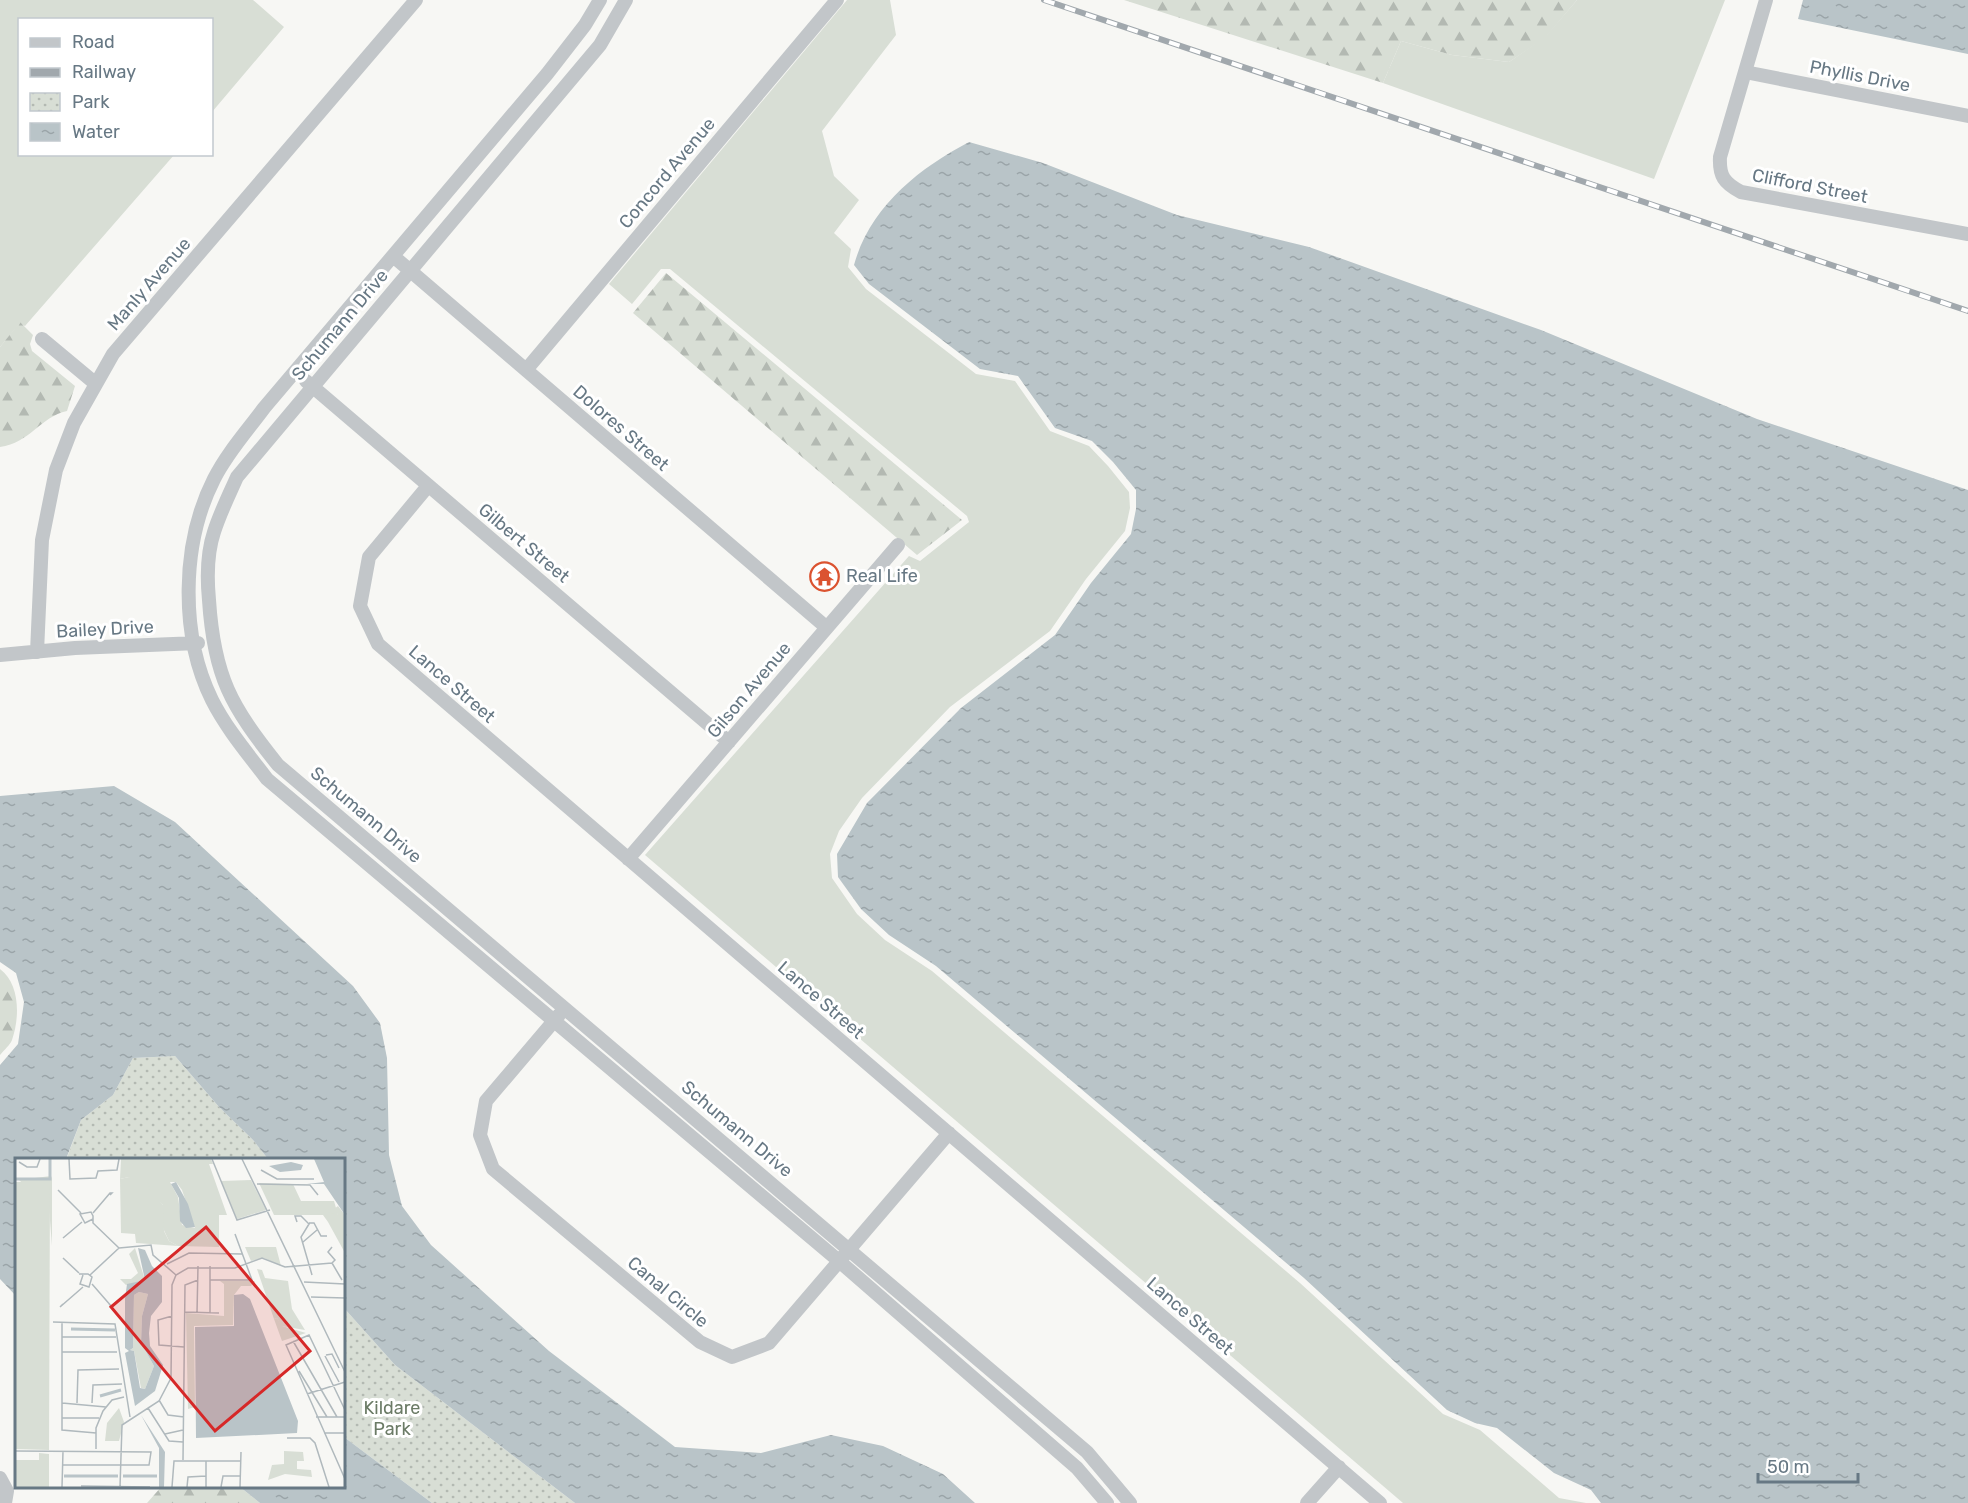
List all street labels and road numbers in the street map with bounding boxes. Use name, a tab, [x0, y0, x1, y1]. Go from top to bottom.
street label: Phyllis Drive	[1808, 55, 1912, 97]
street label: Concord Avenue	[614, 113, 720, 233]
street label: Clifford Street	[1750, 164, 1870, 208]
street label: Manly Avenue	[103, 233, 195, 335]
street label: Schumann Drive	[287, 265, 393, 385]
street label: Dolores Street	[569, 380, 673, 476]
street label: Gilbert Street	[474, 499, 574, 587]
street label: Bailey Drive	[56, 615, 154, 643]
street label: Gilson Avenue	[703, 638, 795, 742]
street label: Lance Street	[404, 640, 500, 728]
street label: Schumann Drive	[306, 762, 426, 868]
street label: Lance Street	[773, 956, 869, 1044]
street label: Schumann Drive	[677, 1076, 797, 1182]
street label: Canal Circle	[623, 1252, 713, 1332]
street label: Lance Street	[1142, 1272, 1238, 1360]

